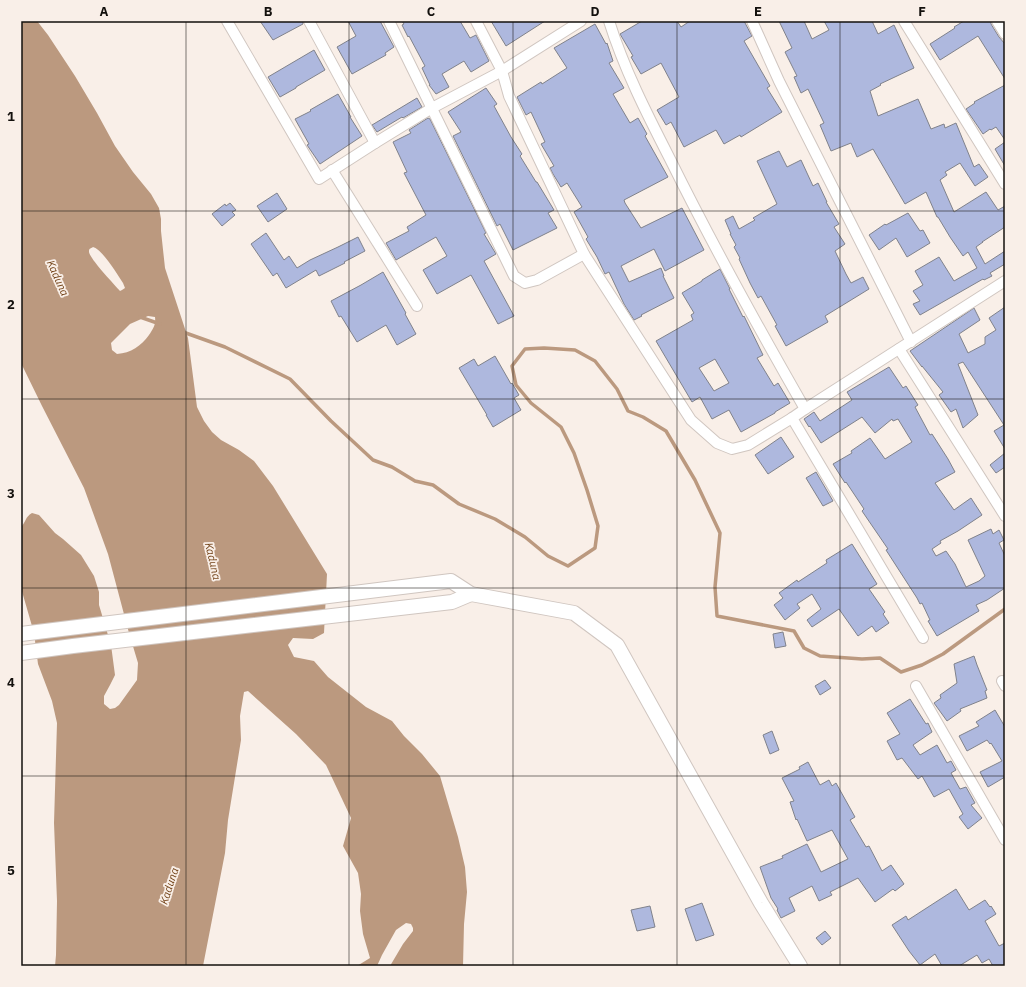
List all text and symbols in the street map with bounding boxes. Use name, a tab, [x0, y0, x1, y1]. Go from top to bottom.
text: A	[100, 3, 109, 20]
text: B	[264, 3, 273, 20]
text: C	[427, 3, 436, 20]
text: D	[590, 3, 600, 20]
text: E	[754, 3, 762, 20]
text: F	[918, 3, 926, 20]
text: 1	[7, 108, 15, 125]
water label: Kaduna	[44, 258, 72, 298]
text: 2	[7, 296, 15, 313]
text: 3	[7, 485, 15, 502]
water label: Kaduna	[202, 541, 224, 581]
text: 4	[7, 674, 15, 691]
text: 5	[7, 862, 15, 879]
water label: Kaduna	[156, 866, 182, 906]

